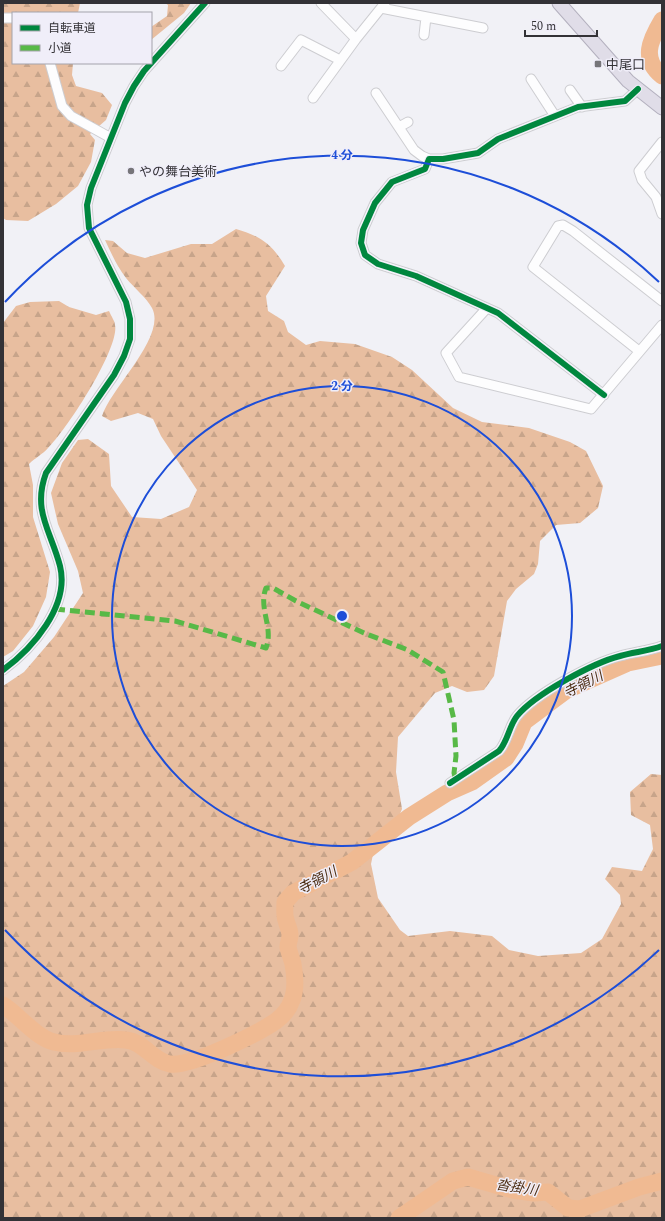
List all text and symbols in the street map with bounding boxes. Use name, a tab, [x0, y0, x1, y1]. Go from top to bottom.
legend	[12, 12, 152, 64]
scale bar	[525, 12, 597, 38]
text: 50 m	[531, 17, 556, 36]
text: 自転車道	[48, 19, 96, 38]
text: 小道	[48, 39, 72, 58]
place label: 中尾口	[606, 55, 645, 75]
marker: 中尾口	[593, 59, 603, 69]
text: 4 分	[331, 146, 353, 165]
place label: やの舞台美術	[139, 162, 217, 182]
marker: やの舞台美術	[126, 166, 136, 176]
text: 2 分	[331, 377, 353, 396]
centre of rings	[335, 609, 349, 623]
water label: 寺領川	[560, 665, 608, 703]
water label: 寺領川	[294, 860, 342, 900]
water label: 沓掛川	[495, 1174, 541, 1201]

